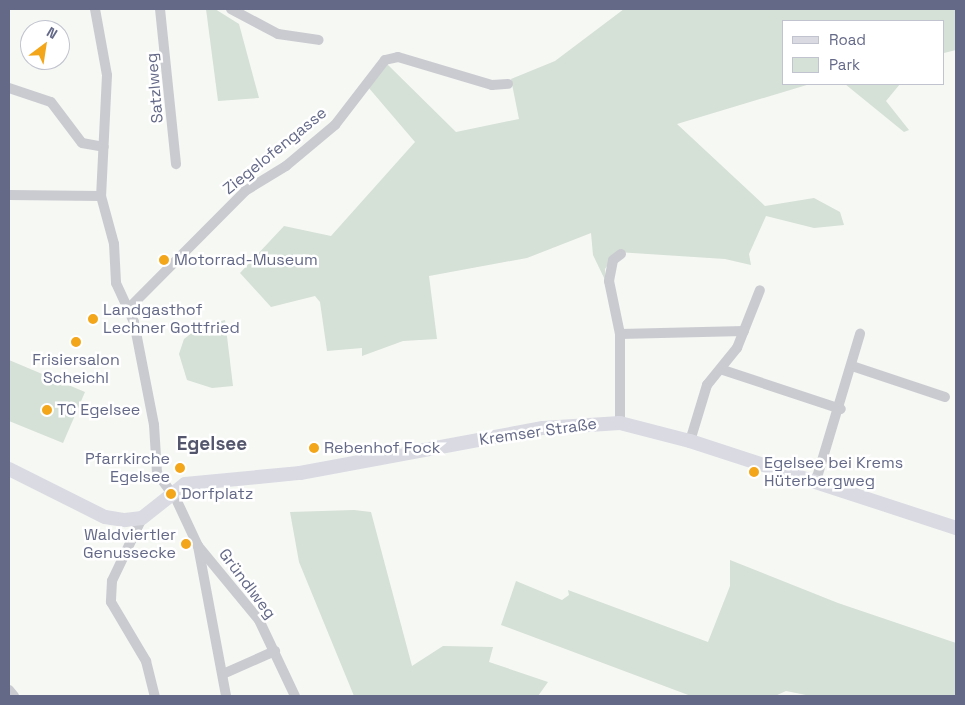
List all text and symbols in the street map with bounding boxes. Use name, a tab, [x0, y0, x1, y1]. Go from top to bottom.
north arrow	[20, 20, 70, 70]
legend	[782, 20, 945, 85]
text: N	[44, 23, 61, 43]
text: Road	[829, 30, 866, 49]
street label: Satzlweg	[142, 52, 168, 124]
text: Park	[829, 55, 860, 74]
street label: Ziegelofengasse	[219, 103, 331, 199]
place label: Motorrad-Museum	[174, 250, 318, 270]
marker: Motorrad-Museum	[158, 254, 170, 266]
place label: Landgasthof Lechner Gottfried	[103, 300, 240, 338]
marker: Landgasthof Lechner Gottfried	[87, 313, 99, 325]
marker: Frisiersalon Scheichl	[70, 336, 82, 348]
place label: Frisiersalon Scheichl	[32, 350, 120, 388]
place label: TC Egelsee	[57, 400, 140, 420]
marker: TC Egelsee	[41, 404, 53, 416]
street label: Kremser Straße	[478, 414, 598, 450]
district label: Egelsee	[177, 433, 247, 455]
place label: Rebenhof Fock	[324, 438, 440, 458]
marker: Rebenhof Fock	[308, 442, 320, 454]
place label: Pfarrkirche Egelsee	[85, 449, 170, 487]
place label: Egelsee bei Krems Hüterbergweg	[764, 453, 903, 491]
marker: Pfarrkirche Egelsee	[174, 462, 186, 474]
marker: Egelsee bei Krems Hüterbergweg	[748, 466, 760, 478]
place label: Dorfplatz	[181, 484, 253, 504]
marker: Dorfplatz	[165, 488, 177, 500]
place label: Waldviertler Genussecke	[83, 525, 176, 563]
marker: Waldviertler Genussecke	[180, 538, 192, 550]
street label: Gründlweg	[214, 545, 280, 623]

